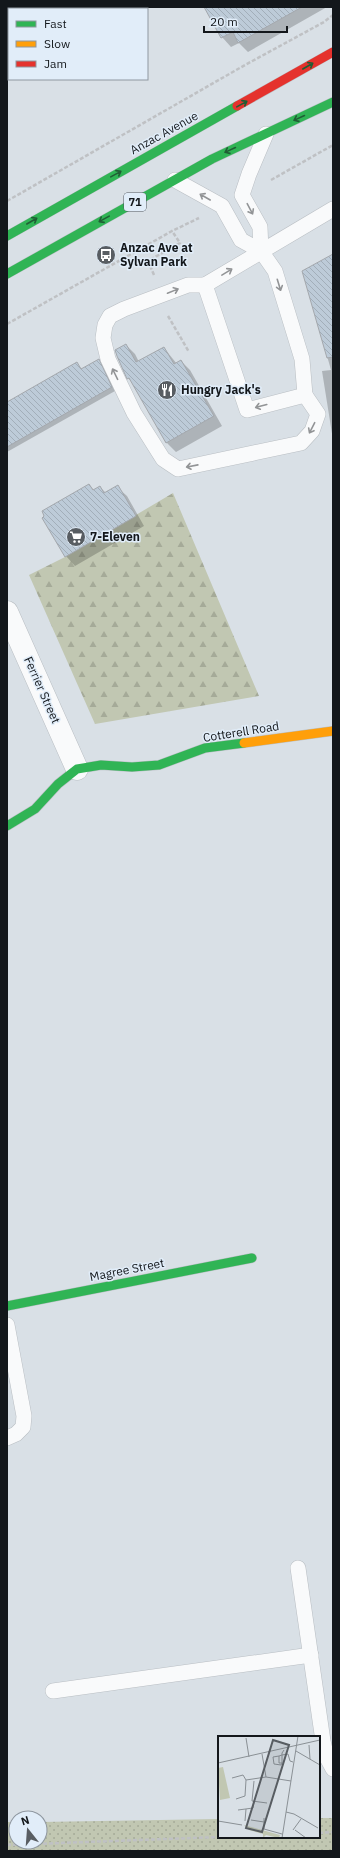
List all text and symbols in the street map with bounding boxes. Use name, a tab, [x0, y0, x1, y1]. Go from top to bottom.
legend	[8, 8, 148, 80]
scale bar	[204, 8, 287, 34]
text: 20 m	[210, 14, 238, 29]
text: Fast	[44, 16, 67, 31]
text: Slow	[44, 36, 70, 51]
text: Jam	[44, 56, 67, 71]
one-way arrow	[302, 62, 314, 70]
one-way arrow	[236, 100, 248, 107]
street label: Anzac Avenue	[127, 108, 201, 157]
one-way arrow	[294, 115, 306, 122]
one-way arrow	[225, 147, 237, 154]
one-way arrow	[110, 169, 122, 177]
one-way arrow	[199, 192, 211, 200]
road number: 71	[124, 193, 146, 211]
one-way arrow	[246, 202, 254, 214]
one-way arrow	[98, 216, 110, 224]
one-way arrow	[26, 217, 38, 225]
place label: Anzac Ave at Sylvan Park	[120, 240, 193, 269]
bus stop icon: Anzac Ave at Sylvan Park	[95, 244, 117, 266]
one-way arrow	[221, 268, 233, 276]
one-way arrow	[276, 279, 283, 292]
one-way arrow	[167, 286, 179, 294]
one-way arrow	[111, 368, 118, 380]
restaurant icon: Hungry Jack's	[156, 379, 178, 401]
place label: Hungry Jack's	[181, 382, 261, 397]
one-way arrow	[255, 403, 268, 410]
one-way arrow	[308, 422, 315, 434]
one-way arrow	[186, 463, 199, 471]
supermarket icon: 7-Eleven	[65, 526, 87, 548]
place label: 7-Eleven	[90, 529, 140, 544]
street label: Ferrier Street	[21, 654, 64, 726]
street label: Cotterell Road	[202, 718, 280, 745]
street label: Magree Street	[88, 1255, 166, 1284]
inset map	[218, 1736, 320, 1838]
north arrow	[8, 1810, 48, 1850]
text: N	[19, 1813, 31, 1828]

